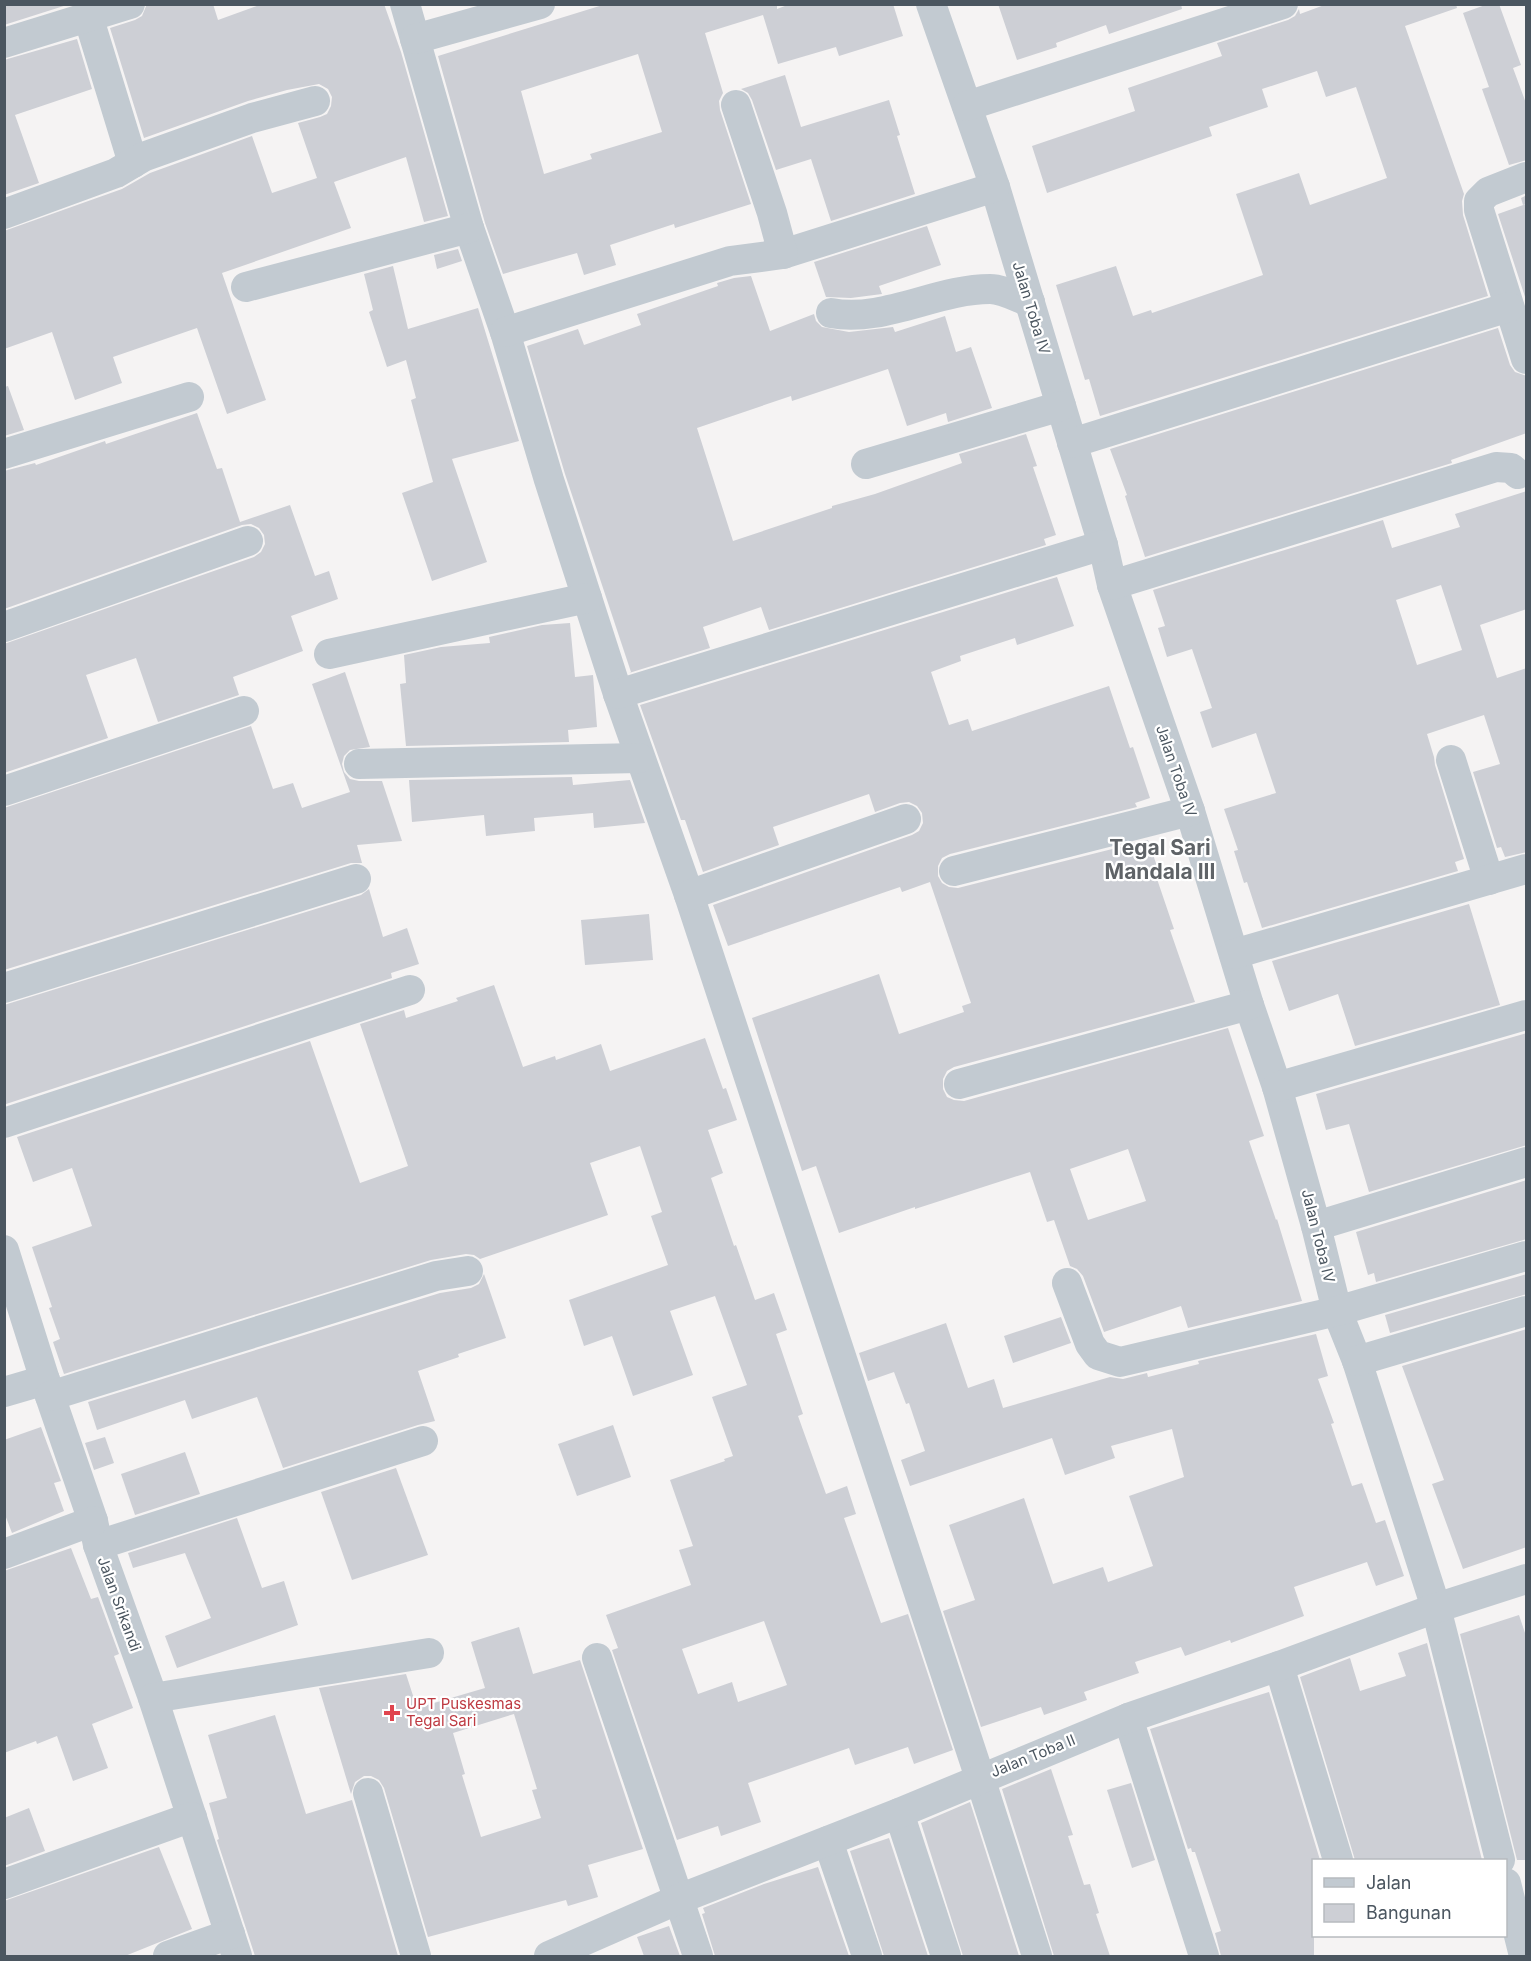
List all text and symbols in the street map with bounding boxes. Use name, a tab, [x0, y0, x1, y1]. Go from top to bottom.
street label: Jalan Toba IV	[1008, 259, 1055, 357]
street label: Jalan Toba IV	[1152, 722, 1201, 819]
district label: Tegal Sari Mandala III	[1105, 835, 1215, 884]
street label: Jalan Toba IV	[1298, 1187, 1339, 1285]
street label: Jalan Srikandi	[94, 1554, 145, 1654]
place label: UPT Puskesmas Tegal Sari	[406, 1694, 521, 1730]
marker: UPT Puskesmas Tegal Sari	[383, 1704, 401, 1722]
street label: Jalan Toba II	[988, 1730, 1078, 1781]
legend	[1312, 1859, 1507, 1937]
text: Jalan	[1366, 1872, 1411, 1893]
text: Bangunan	[1366, 1902, 1452, 1923]

